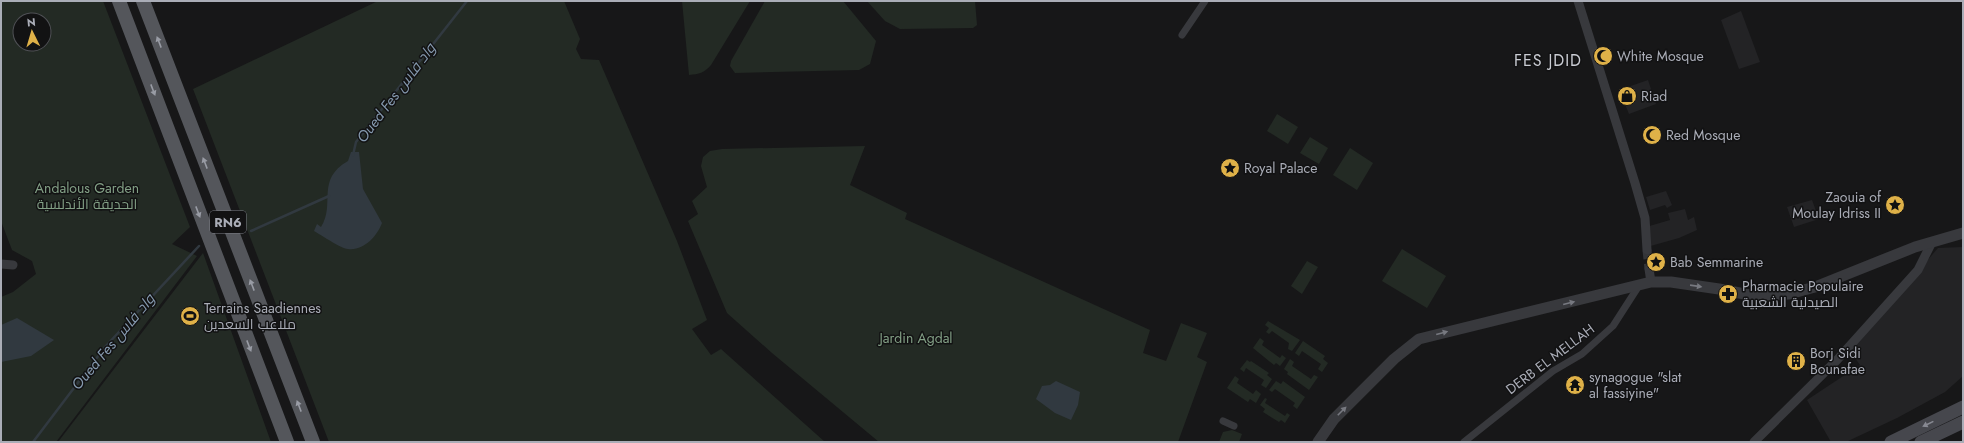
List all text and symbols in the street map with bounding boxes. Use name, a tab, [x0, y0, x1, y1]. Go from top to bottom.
north arrow	[12, 12, 52, 52]
text: N	[26, 14, 36, 30]
one-way arrow	[155, 35, 161, 47]
water label: Oued Fes واد فاس	[351, 38, 441, 147]
mosque icon: White Mosque	[1592, 45, 1614, 67]
place label: White Mosque	[1617, 46, 1704, 66]
district label: FES JDID	[1514, 49, 1582, 72]
one-way arrow	[150, 84, 156, 96]
shop icon: Riad	[1616, 85, 1638, 107]
place label: Riad	[1641, 86, 1667, 106]
mosque icon: Red Mosque	[1641, 124, 1663, 146]
place label: Red Mosque	[1666, 125, 1740, 145]
one-way arrow	[202, 157, 208, 169]
place icon: Royal Palace	[1219, 157, 1241, 179]
place label: Royal Palace	[1244, 158, 1317, 178]
park label: Andalous Garden الحديقة الأندلسية	[35, 178, 139, 214]
place label: Zaouia of Moulay Idriss II	[1792, 187, 1882, 223]
place icon: Zaouia of Moulay Idriss II	[1884, 194, 1906, 216]
one-way arrow	[196, 206, 202, 218]
road number: RN6	[210, 211, 246, 233]
place icon: Bab Semmarine	[1645, 251, 1667, 273]
place label: Bab Semmarine	[1670, 252, 1763, 272]
place label: Pharmacie Populaire الصيدلية الشعبية	[1742, 276, 1864, 312]
one-way arrow	[248, 278, 254, 290]
one-way arrow	[1690, 283, 1702, 289]
pharmacy icon: Pharmacie Populaire الصيدلية الشعبية	[1717, 283, 1739, 305]
water label: Oued Fes واد فاس	[66, 288, 160, 395]
place label: Terrains Saadiennes ملاعب السعدين	[204, 298, 321, 334]
one-way arrow	[1562, 299, 1575, 305]
sports icon: Terrains Saadiennes ملاعب السعدين	[179, 305, 201, 327]
street label: DERB EL MELLAH	[1501, 319, 1599, 399]
park label: Jardin Agdal	[877, 328, 953, 348]
one-way arrow	[1436, 330, 1448, 336]
one-way arrow	[247, 341, 253, 353]
place label: Borj Sidi Bounafae	[1810, 343, 1865, 379]
building icon: Borj Sidi Bounafae	[1785, 350, 1807, 372]
place label: synagogue "slat al fassiyine"	[1589, 367, 1682, 403]
temple icon: synagogue "slat al fassiyine"	[1564, 374, 1586, 396]
one-way arrow	[295, 399, 301, 411]
one-way arrow	[1337, 406, 1347, 416]
one-way arrow	[1922, 421, 1934, 427]

